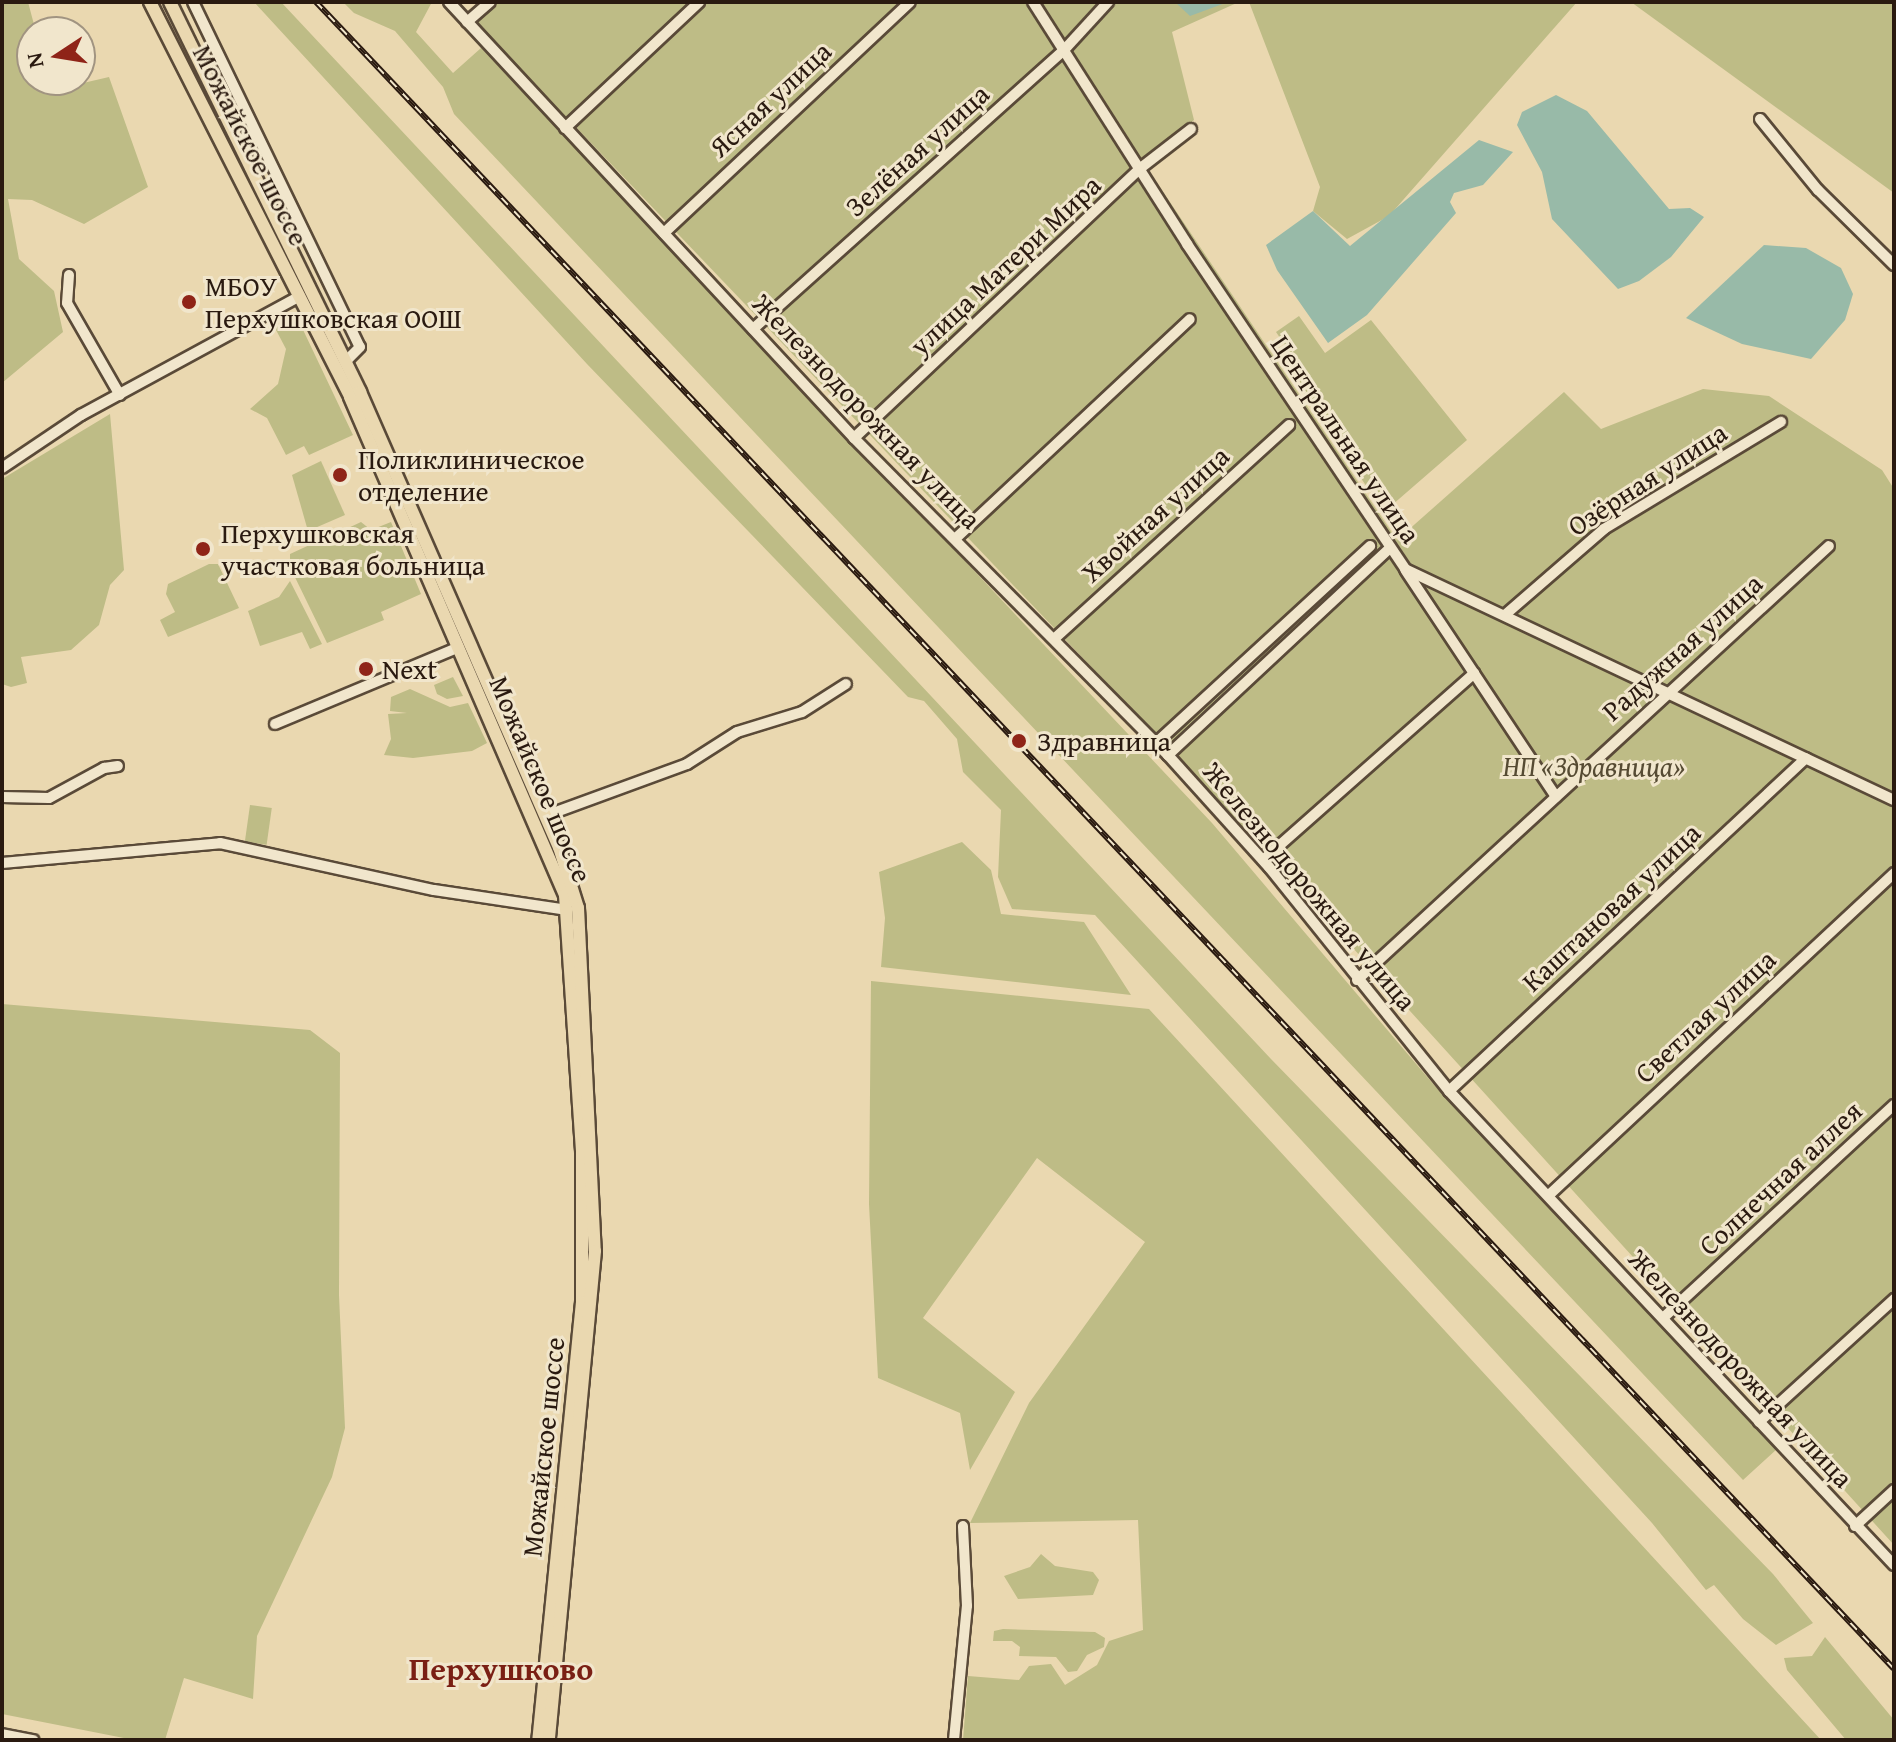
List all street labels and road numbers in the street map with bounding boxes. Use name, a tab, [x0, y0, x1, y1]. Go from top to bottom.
street label: Ясная улица	[702, 34, 838, 164]
street label: Можайское шоссе	[186, 39, 316, 251]
street label: Зелёная улица	[838, 77, 996, 223]
street label: улица Матери Мира	[903, 168, 1107, 362]
street label: Железнодорожная улица	[746, 286, 988, 536]
street label: Центральная улица	[1264, 329, 1428, 549]
street label: Озёрная улица	[1561, 415, 1733, 543]
street label: Хвойная улица	[1074, 439, 1236, 589]
street label: Радужная улица	[1595, 566, 1769, 728]
street label: Можайское шоссе	[482, 671, 600, 887]
street label: Железнодорожная улица	[1196, 755, 1424, 1017]
street label: Каштановая улица	[1515, 816, 1707, 998]
street label: Светлая улица	[1628, 942, 1782, 1090]
street label: Солнечная аллея	[1692, 1094, 1868, 1262]
street label: Железнодорожная улица	[1622, 1242, 1860, 1494]
street label: Можайское шоссе	[515, 1335, 571, 1559]

